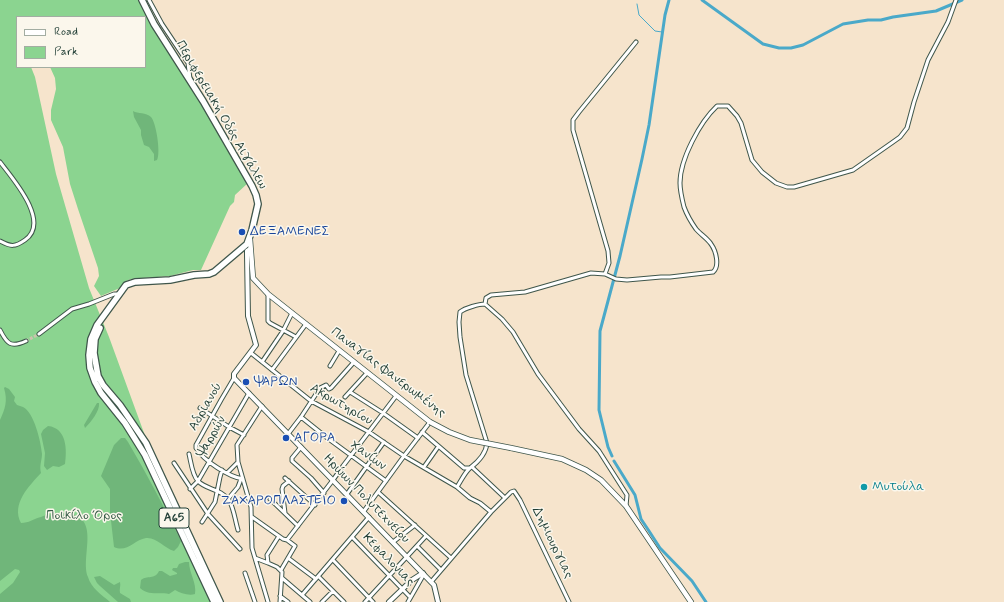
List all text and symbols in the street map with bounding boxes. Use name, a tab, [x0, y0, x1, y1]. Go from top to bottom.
legend	[16, 16, 146, 68]
text: Road	[54, 24, 78, 40]
street label: Περιφερειακή Οδός Αιγάλεω	[172, 38, 270, 192]
text: Park	[54, 44, 78, 60]
place label: ΔΕΞΑΜΕΝΕΣ	[250, 224, 329, 240]
marker: ΔΕΞΑΜΕΝΕΣ	[237, 227, 247, 237]
street label: Παναγίας Φανερωμένης	[327, 325, 449, 421]
place label: ΨΑΡΩΝ	[254, 374, 297, 390]
marker: ΨΑΡΩΝ	[241, 377, 251, 387]
street label: Αδριανού	[186, 380, 226, 434]
street label: Ακρωτηρίου	[307, 381, 375, 429]
street label: Ψαρρών	[194, 414, 230, 460]
place label: ΑΓΟΡΑ	[294, 430, 335, 446]
marker: ΑΓΟΡΑ	[281, 433, 291, 443]
street label: Χανίων	[347, 438, 389, 474]
street label: Ηρώων Πολυτεχνείου	[319, 451, 413, 547]
place label: Μυτούλα	[872, 479, 924, 495]
marker: Μυτούλα	[859, 482, 869, 492]
place label: ΖΑΧΑΡΟΠΛΑΣΤΕΙΟ	[221, 493, 336, 509]
marker: ΖΑΧΑΡΟΠΛΑΣΤΕΙΟ	[339, 496, 349, 506]
street label: Δημιουργιας	[528, 505, 576, 581]
park label: Ποικίλο Όρος	[46, 508, 122, 524]
road number: Α65	[159, 508, 189, 528]
street label: Κεφαλονιας	[359, 530, 417, 590]

